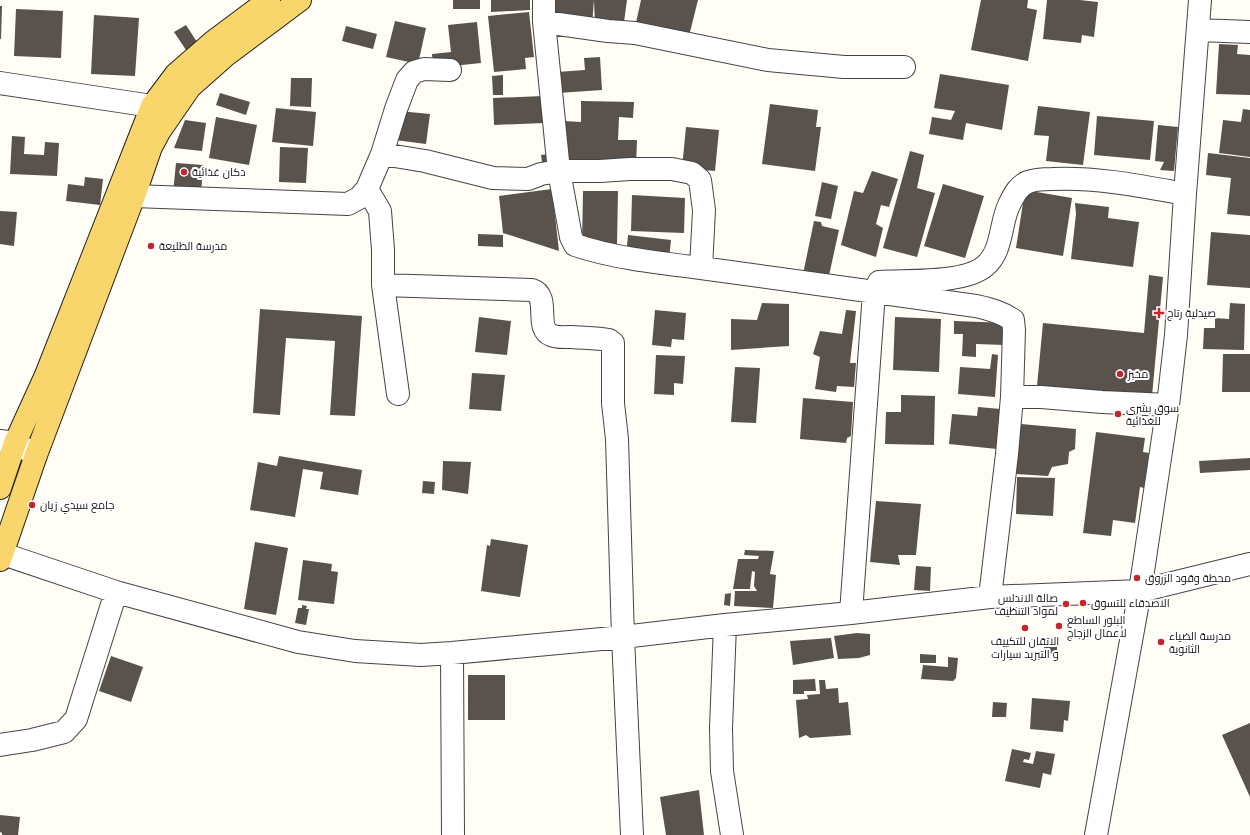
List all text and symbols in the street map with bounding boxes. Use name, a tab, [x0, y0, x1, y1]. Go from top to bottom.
place label: دكان غذائية	[192, 164, 246, 179]
marker: دكان غذائية	[179, 167, 189, 177]
place label: مدرسة الطليعة	[159, 238, 227, 253]
marker: مدرسة الطليعة	[146, 241, 156, 251]
place label: صيدلية رتاج	[1167, 305, 1216, 321]
marker: صيدلية رتاج	[1154, 308, 1164, 318]
place label: مخبز	[1127, 366, 1148, 381]
marker: مخبز	[1115, 369, 1125, 379]
place label: سوق بشرى للغذائية	[1126, 400, 1179, 428]
marker: سوق بشرى للغذائية	[1113, 409, 1123, 419]
place label: جامع سيدي زيان	[40, 497, 114, 514]
marker: جامع سيدي زيان	[27, 500, 37, 510]
place label: محطة وقود الزروق	[1145, 570, 1231, 585]
marker: محطة وقود الزروق	[1132, 573, 1142, 583]
place label: صالة الاندلس لمواد التنظيف	[995, 590, 1058, 618]
place label: الاصدقاء للتسوق	[1091, 595, 1170, 610]
marker: الاصدقاء للتسوق	[1078, 598, 1088, 608]
marker: صالة الاندلس لمواد التنظيف	[1061, 599, 1071, 609]
place label: البلور الساطع لاعمال الزجاج	[1067, 612, 1126, 641]
marker: البلور الساطع لاعمال الزجاج	[1054, 621, 1064, 631]
marker: الاتقان للتكييف و التبريد سيارات	[1020, 623, 1030, 633]
place label: مدرسة الضياء الثانوية	[1169, 628, 1231, 656]
place label: الاتقان للتكييف و التبريد سيارات	[991, 633, 1059, 661]
marker: مدرسة الضياء الثانوية	[1156, 637, 1166, 647]

